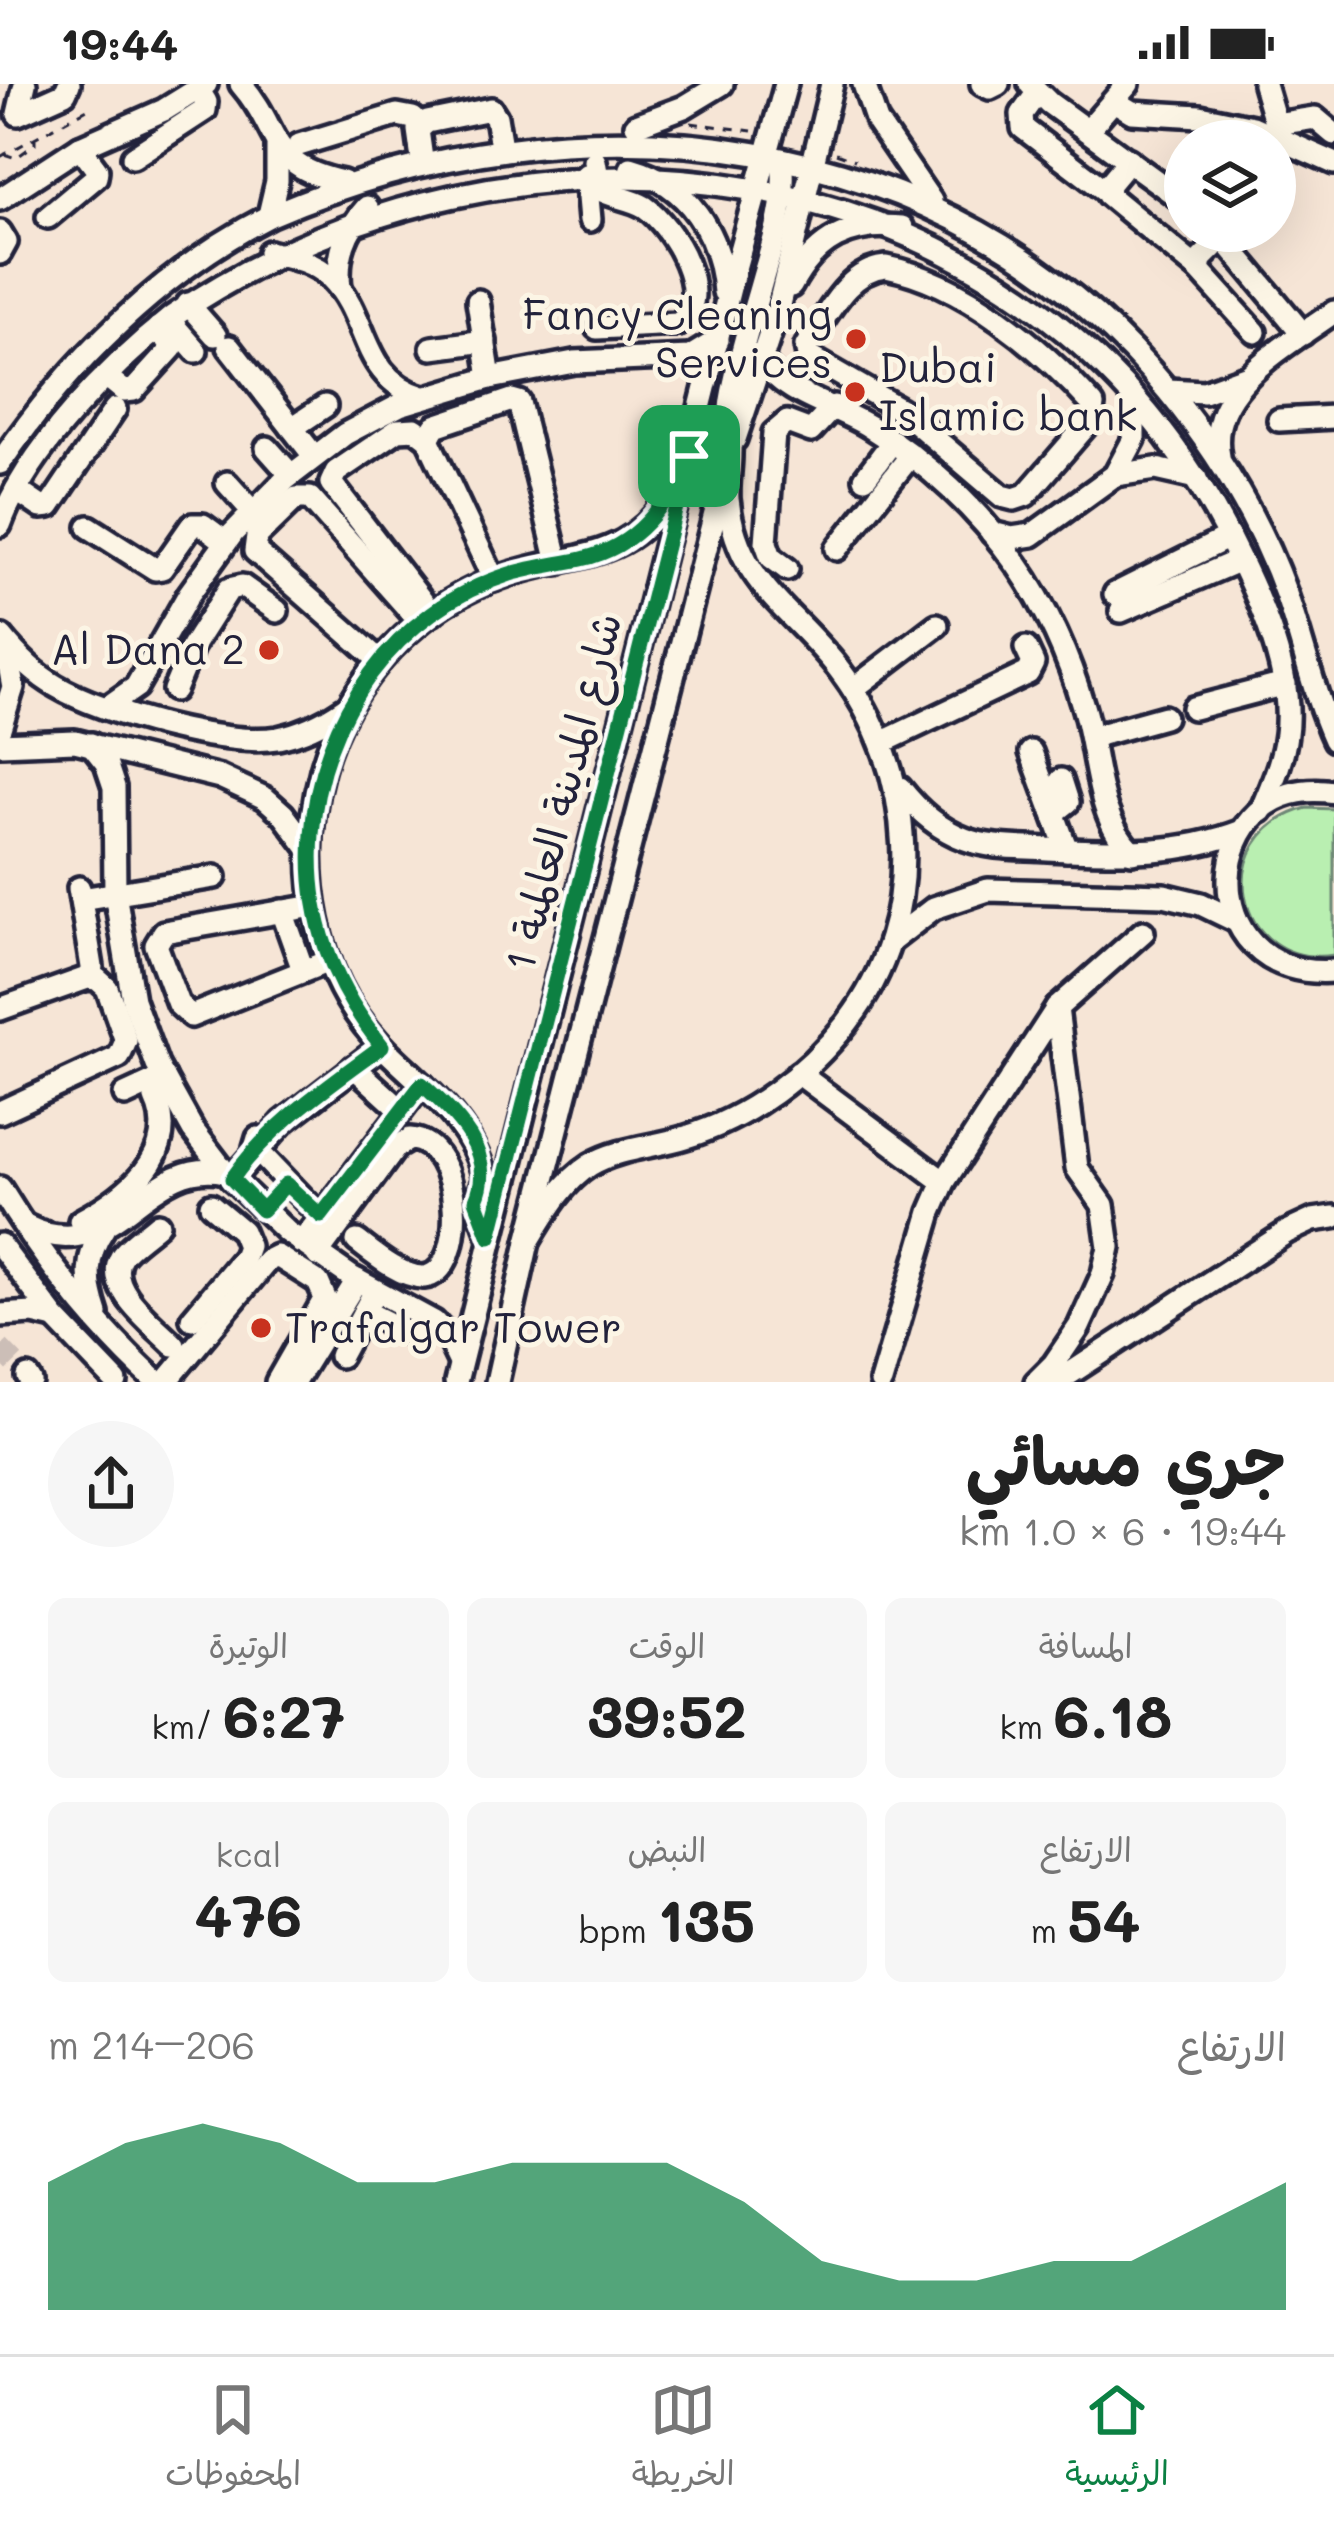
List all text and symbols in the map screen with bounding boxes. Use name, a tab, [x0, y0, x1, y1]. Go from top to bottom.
text: 19:44	[60, 13, 178, 71]
map controls	[1164, 120, 1296, 252]
button: layers	[1164, 120, 1296, 252]
place label: Fancy Cleaning Services	[523, 286, 832, 389]
marker: Fancy Cleaning Services	[843, 326, 869, 352]
place label: Dubai Islamic bank	[879, 339, 1137, 442]
marker: Dubai Islamic bank	[842, 379, 868, 405]
pin	[638, 405, 740, 507]
icon: arrive	[656, 423, 722, 489]
street label: شارع المدينة العالمية 1	[490, 607, 637, 977]
place label: Al Dana 2	[51, 621, 245, 676]
marker: Al Dana 2	[256, 637, 282, 663]
place label: Trafalgar Tower	[285, 1299, 622, 1354]
marker: Trafalgar Tower	[248, 1315, 274, 1341]
text: جري مسائي	[966, 1416, 1286, 1502]
button: share	[48, 1421, 174, 1547]
text: 19:44 · 6 × 1.0 km	[959, 1504, 1286, 1555]
text: الوتيرة	[209, 1623, 288, 1666]
text: الوقت	[629, 1623, 706, 1666]
text: المسافة	[1039, 1623, 1133, 1666]
text: 6:27	[223, 1676, 345, 1754]
text: 39:52	[587, 1676, 747, 1754]
text: 6.18	[1054, 1676, 1172, 1754]
text: /km	[151, 1704, 223, 1747]
text: km	[999, 1704, 1054, 1747]
text: النبض	[628, 1827, 706, 1870]
text: الارتفاع	[1039, 1827, 1132, 1870]
text: kcal	[215, 1832, 281, 1875]
text: 476	[194, 1875, 302, 1953]
text: 135	[657, 1880, 755, 1958]
text: 54	[1068, 1880, 1141, 1958]
text: bpm	[579, 1908, 657, 1951]
text: m	[1031, 1908, 1068, 1951]
text: 206–214 m	[48, 2018, 255, 2069]
text: الارتفاع	[1177, 2020, 1286, 2071]
tab: المحفوظات	[165, 2377, 301, 2503]
tab: الخريطة	[632, 2377, 735, 2503]
tab: الرئيسية	[1065, 2377, 1169, 2503]

